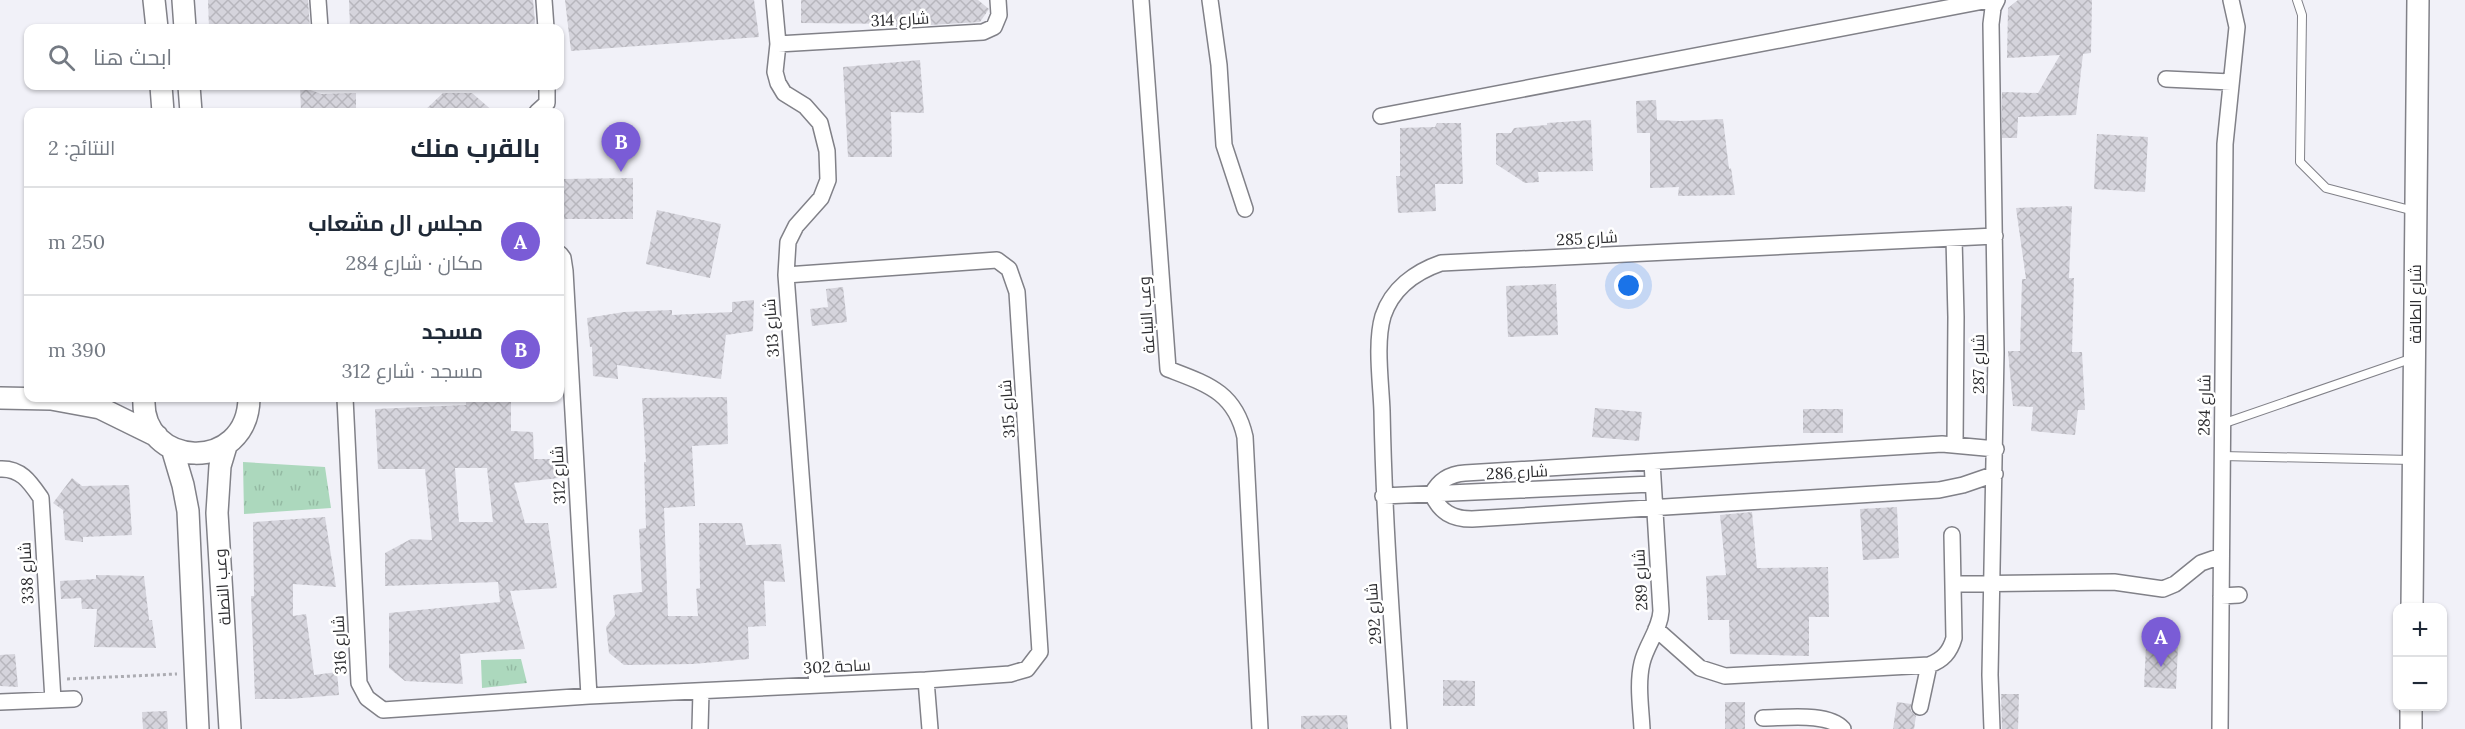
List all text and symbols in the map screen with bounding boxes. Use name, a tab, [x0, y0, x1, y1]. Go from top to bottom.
street label: شارع 314	[870, 7, 930, 33]
search box	[24, 24, 564, 90]
icon: search	[45, 41, 78, 74]
text: ابحث هنا	[93, 43, 172, 71]
pin: B	[602, 122, 640, 172]
text: بالقرب منك	[411, 131, 540, 164]
text: النتائج: 2	[48, 135, 115, 160]
text: مجلس ال مشعاب	[308, 209, 483, 237]
street label: شارع 285	[1556, 226, 1618, 252]
text: 250 m	[48, 229, 105, 254]
text: A	[514, 229, 527, 254]
text: مكان · شارع 284	[345, 250, 483, 275]
street label: شارع الطاقة	[2405, 264, 2427, 344]
your location	[1614, 271, 1643, 300]
street label: وعب النباعة	[1133, 276, 1159, 354]
street label: شارع 313	[759, 298, 785, 358]
text: مسجد	[422, 317, 483, 345]
street label: شارع 287	[1968, 334, 1990, 394]
text: 390 m	[48, 337, 106, 362]
text: B	[514, 337, 527, 362]
text: مسجد · شارع 312	[342, 358, 483, 383]
street label: شارع 284	[2193, 374, 2217, 436]
street label: شارع 315	[995, 379, 1021, 439]
street label: شارع 312	[546, 445, 572, 505]
street label: شارع 286	[1485, 460, 1549, 486]
street label: شارع 338	[14, 541, 40, 604]
street label: وعب النصلة	[209, 548, 235, 626]
street label: شارع 289	[1628, 548, 1654, 611]
street label: شارع 292	[1361, 582, 1387, 645]
map controls	[2393, 603, 2447, 711]
button: +	[2393, 603, 2447, 657]
street label: شارع 316	[327, 615, 353, 675]
pin: A	[2142, 618, 2180, 667]
street label: ساحة 302	[803, 654, 871, 678]
button: −	[2393, 657, 2447, 711]

